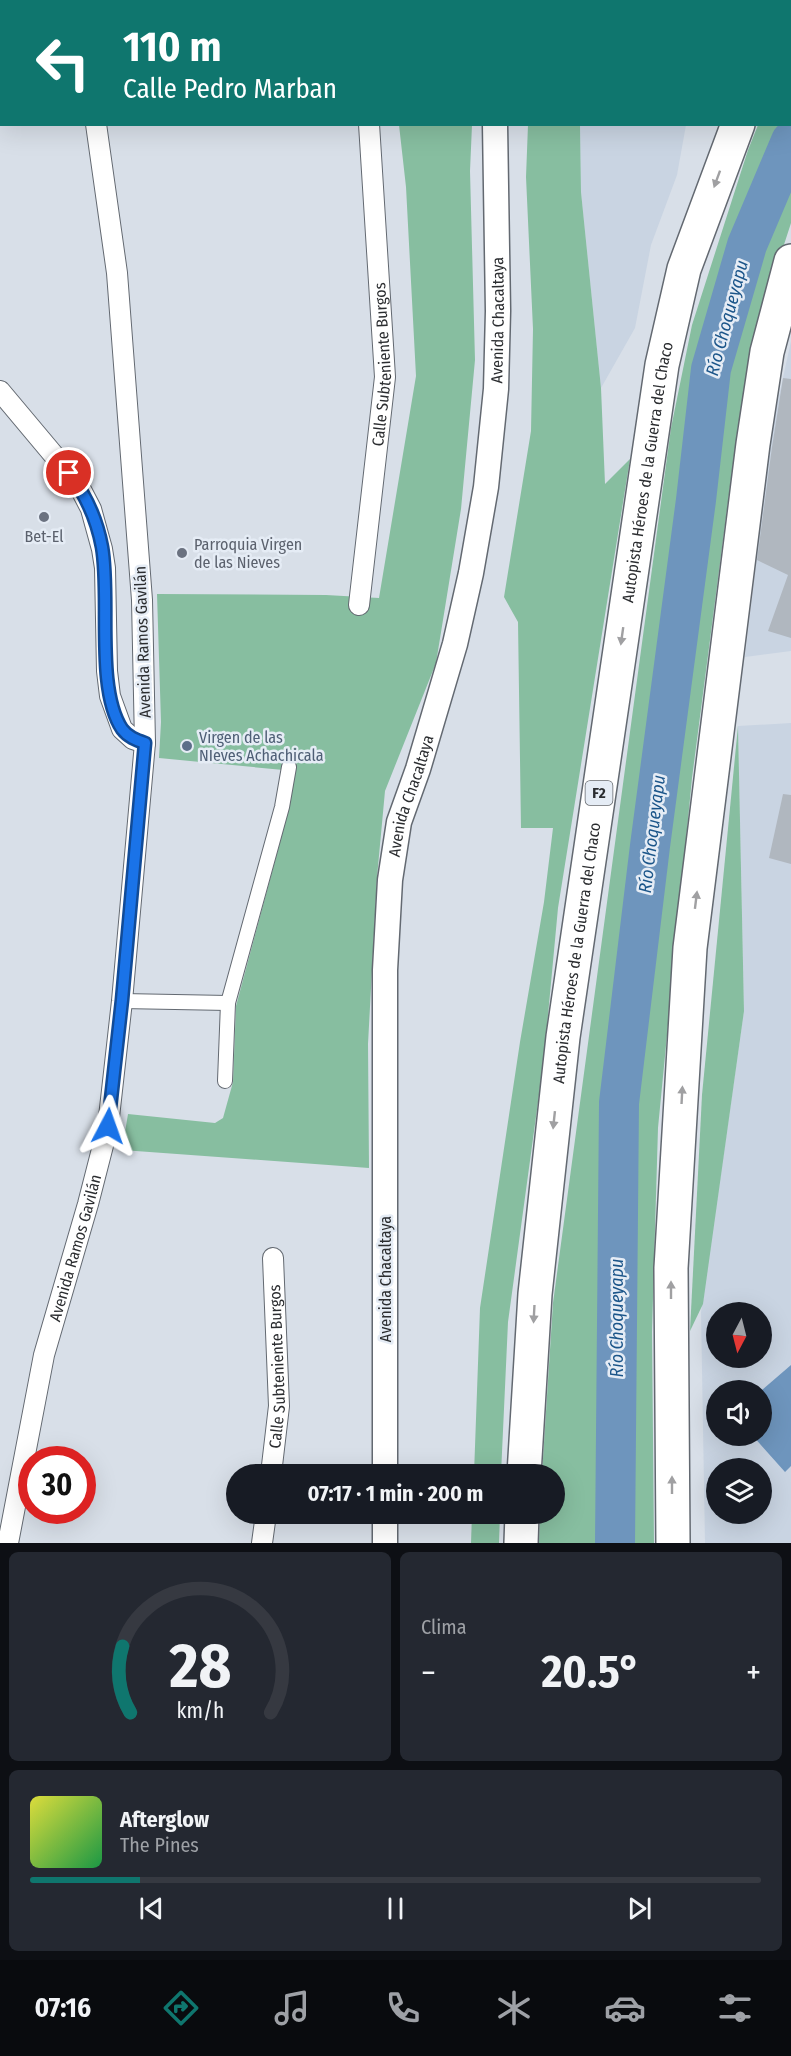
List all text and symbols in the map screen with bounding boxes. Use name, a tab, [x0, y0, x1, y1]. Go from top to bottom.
text: 110 m	[123, 22, 222, 72]
icon: left	[24, 24, 102, 102]
text: Calle Pedro Marban	[123, 73, 337, 105]
one-way arrow	[712, 170, 721, 188]
street label: Avenida Chacaltaya	[487, 257, 508, 384]
water label: Río Choqueyapu	[701, 258, 753, 378]
street label: Calle Subteniente Burgos	[368, 282, 395, 447]
street label: Autopista Héroes de la Guerra del Chaco	[618, 340, 677, 604]
pin	[43, 447, 94, 498]
icon: arrive	[52, 456, 85, 489]
marker: Bet-El	[37, 510, 51, 524]
place label: Bet-El	[25, 527, 63, 546]
place label: Parroquia Virgen de las Nieves	[194, 535, 302, 572]
marker: Parroquia Virgen de las Nieves	[175, 546, 189, 560]
street label: Avenida Ramos Gavilán	[130, 566, 155, 718]
one-way arrow	[617, 626, 626, 645]
place label: Virgen de las NIeves Achachicala	[199, 728, 324, 765]
street label: Avenida Chacaltaya	[385, 733, 438, 858]
marker: Virgen de las NIeves Achachicala	[180, 739, 194, 753]
water label: Río Choqueyapu	[634, 774, 670, 894]
road number: F2	[586, 781, 612, 805]
street label: Autopista Héroes de la Guerra del Chaco	[549, 821, 605, 1084]
one-way arrow	[691, 891, 700, 910]
one-way arrow	[677, 1085, 686, 1104]
position arrow	[76, 1094, 140, 1158]
one-way arrow	[549, 1111, 559, 1130]
street label: Avenida Ramos Gavilán	[45, 1172, 105, 1324]
street label: Avenida Chacaltaya	[376, 1216, 395, 1342]
water label: Río Choqueyapu	[606, 1259, 628, 1377]
one-way arrow	[666, 1280, 676, 1299]
street label: Calle Subteniente Burgos	[265, 1284, 289, 1449]
north arrow	[706, 1302, 772, 1368]
map controls	[706, 1302, 772, 1524]
one-way arrow	[529, 1305, 539, 1324]
button: sound	[706, 1380, 772, 1446]
speed limit sign: 30	[18, 1446, 96, 1524]
button: layers	[706, 1458, 772, 1524]
one-way arrow	[667, 1475, 677, 1494]
text: 07:17 · 1 min · 200 m	[308, 1480, 483, 1507]
text: Clima	[421, 1615, 466, 1639]
text: 28	[168, 1629, 231, 1704]
text: 20.5°	[541, 1645, 640, 1699]
text: −	[421, 1653, 436, 1693]
text: +	[746, 1653, 761, 1693]
text: km/h	[176, 1699, 224, 1725]
text: Afterglow	[120, 1806, 209, 1833]
text: The Pines	[120, 1833, 199, 1857]
icon: previous	[135, 1892, 168, 1925]
icon: pause	[379, 1892, 412, 1925]
icon: next	[623, 1892, 656, 1925]
icon: directions	[160, 1987, 202, 2029]
icon: music	[271, 1987, 313, 2029]
icon: phone	[382, 1987, 424, 2029]
icon: climate	[493, 1987, 535, 2029]
icon: car	[604, 1987, 646, 2029]
icon: filters	[714, 1987, 756, 2029]
text: 07:16	[34, 1992, 91, 2024]

